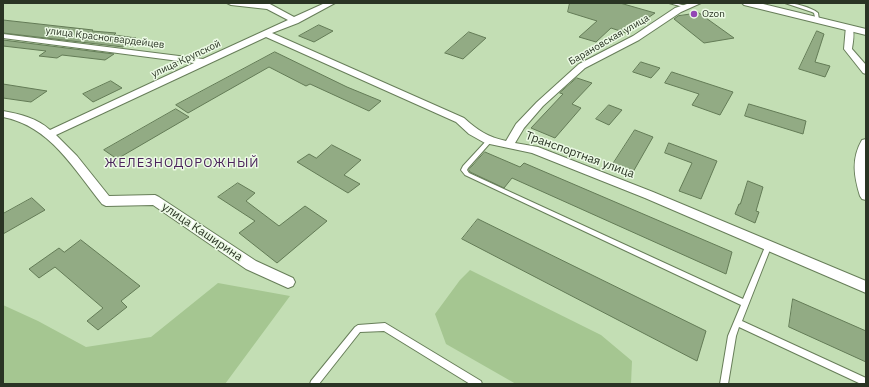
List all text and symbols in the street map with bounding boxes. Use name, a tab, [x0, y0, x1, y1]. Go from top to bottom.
place label: Ozon	[702, 8, 725, 20]
marker: Ozon	[689, 9, 699, 19]
street label: Барановская улица	[567, 12, 651, 68]
street label: улица Красногвардейцев	[45, 25, 165, 51]
street label: улица Крупской	[149, 38, 223, 80]
street label: Транспортная улица	[524, 129, 636, 181]
district label: ЖЕЛЕЗНОДОРОЖНЫЙ	[104, 155, 260, 171]
street label: улица Каширина	[159, 200, 245, 264]

